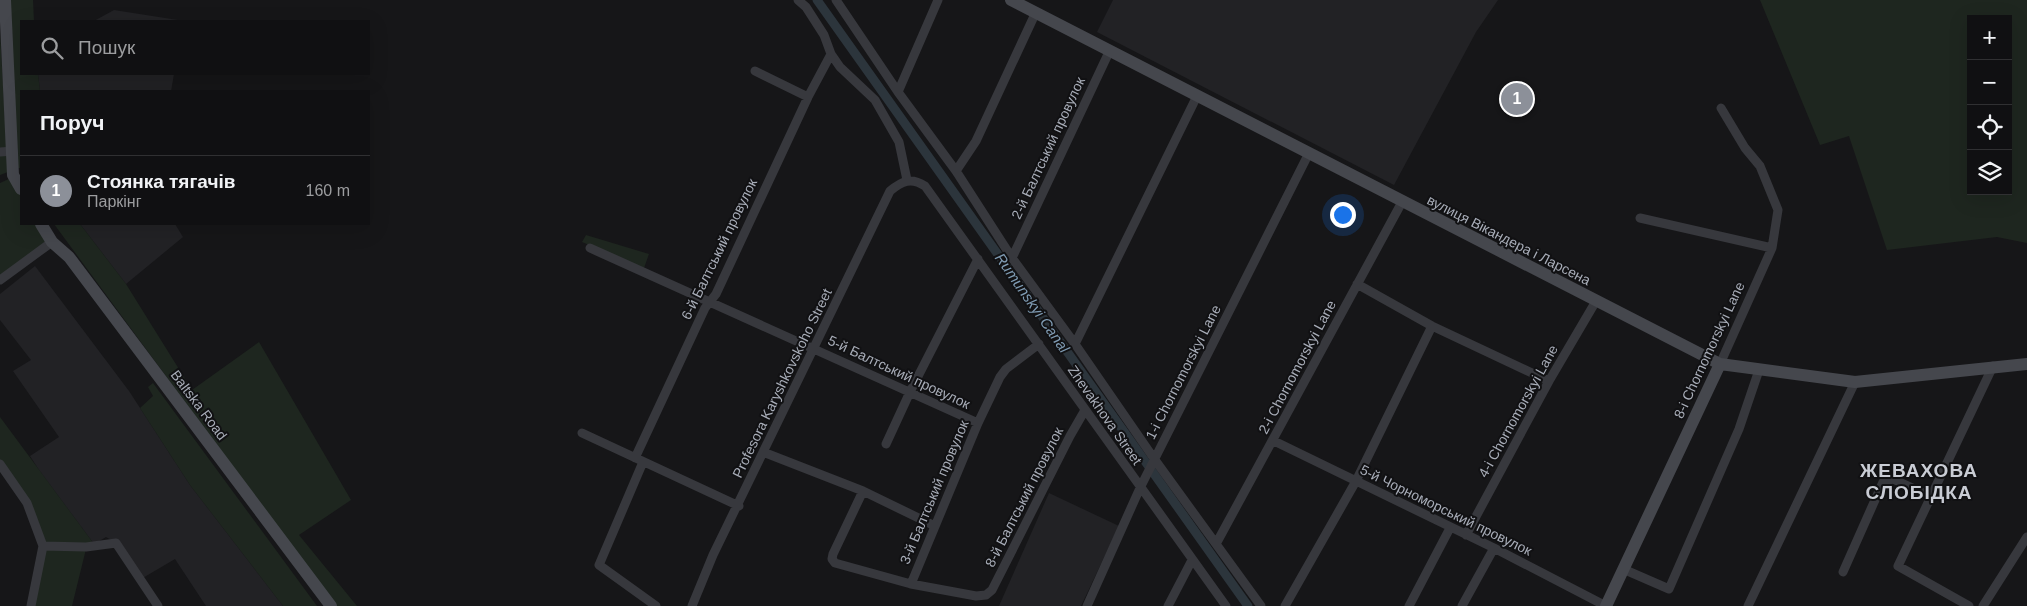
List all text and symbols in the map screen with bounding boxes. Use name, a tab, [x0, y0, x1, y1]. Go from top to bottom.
map controls	[1967, 15, 2012, 195]
button: +	[1967, 15, 2012, 60]
search box	[20, 20, 370, 75]
icon: search	[38, 34, 66, 62]
text: Пошук	[78, 37, 135, 58]
button: −	[1967, 60, 2012, 105]
street label: 2-й Балтський провулок	[1008, 74, 1088, 221]
pin: 1	[1501, 80, 1533, 118]
button: locate	[1967, 105, 2012, 150]
text: Поруч	[40, 111, 104, 134]
button: layers	[1967, 150, 2012, 195]
text: Стоянка тягачів	[87, 171, 235, 192]
street label: 6-й Балтський провулок	[678, 175, 760, 322]
text: 1	[52, 182, 60, 199]
text: 160 m	[306, 182, 350, 199]
street label: вулиця Вікандера і Ларсена	[1425, 192, 1594, 288]
text: Паркінг	[87, 193, 142, 210]
your location	[1330, 202, 1356, 228]
water label: Rumunskyi Canal	[992, 250, 1073, 356]
street label: 8-i Chornomorskyi Lane	[1670, 279, 1748, 421]
street label: Profesora Karyshkovskoho Street	[729, 286, 835, 480]
street label: 2-i Chornomorskyi Lane	[1255, 297, 1339, 436]
street label: 1-i Chornomorskyi Lane	[1142, 302, 1224, 442]
street label: 5-й Балтський провулок	[826, 332, 973, 412]
street label: 4-i Chornomorskyi Lane	[1475, 342, 1561, 480]
street label: Zhevakhova Street	[1065, 362, 1145, 468]
street label: Baltska Road	[168, 367, 230, 443]
street label: 3-й Балтський провулок	[896, 417, 972, 566]
street label: 8-й Балтський провулок	[982, 424, 1067, 570]
district label: ЖЕВАХОВА СЛОБІДКА	[1859, 460, 1978, 503]
street label: 5-й Чорноморський провулок	[1358, 461, 1535, 559]

